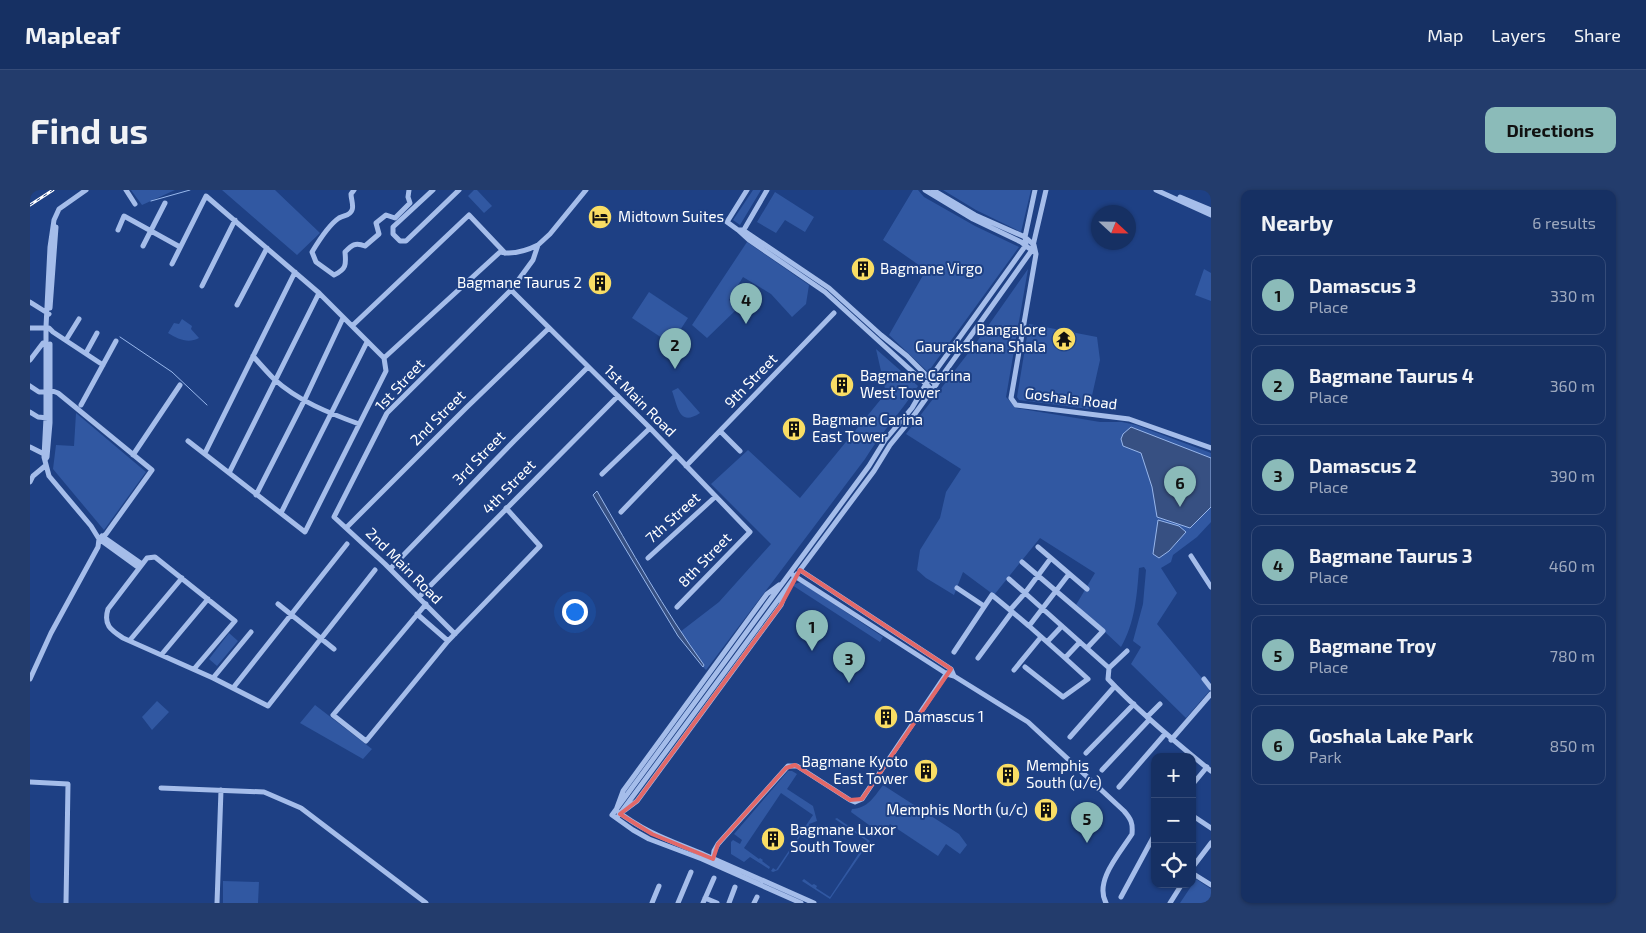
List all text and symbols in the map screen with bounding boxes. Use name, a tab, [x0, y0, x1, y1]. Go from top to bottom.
text: Mapleaf	[25, 20, 120, 49]
text: Map	[1427, 24, 1463, 46]
text: Layers	[1491, 24, 1546, 46]
text: Share	[1574, 24, 1621, 46]
button: Directions	[1485, 107, 1616, 153]
text: Find us	[30, 109, 148, 151]
hotel icon: Midtown Suites	[587, 204, 613, 230]
north arrow	[1091, 205, 1136, 250]
place label: Midtown Suites	[618, 207, 724, 225]
text: Nearby	[1261, 210, 1333, 235]
text: 6 results	[1532, 213, 1596, 232]
building icon: Bagmane Virgo	[850, 256, 876, 282]
place label: Bagmane Virgo	[880, 259, 983, 277]
building icon: Bagmane Taurus 2	[587, 270, 613, 296]
place label: Bagmane Taurus 2	[457, 273, 582, 291]
text: Damascus 3	[1309, 274, 1416, 297]
pin: 4	[730, 283, 762, 324]
text: 1	[1275, 286, 1281, 305]
text: 330 m	[1550, 286, 1595, 305]
text: Place	[1309, 297, 1348, 316]
place label: Bangalore Gaurakshana Shala	[915, 320, 1046, 355]
temple icon: Bangalore Gaurakshana Shala	[1051, 326, 1077, 352]
pin: 2	[659, 328, 691, 369]
street label: 9th Street	[720, 349, 781, 411]
street label: 1st Street	[371, 354, 428, 414]
street label: 1st Main Road	[601, 361, 680, 440]
text: Bagmane Taurus 4	[1309, 364, 1474, 387]
place label: Bagmane Carina West Tower	[860, 366, 971, 401]
building icon: Bagmane Carina West Tower	[829, 372, 855, 398]
text: 2	[1273, 376, 1283, 395]
text: 360 m	[1550, 376, 1595, 395]
street label: Goshala Road	[1024, 383, 1118, 413]
street label: 2nd Street	[406, 386, 469, 449]
text: Place	[1309, 387, 1348, 406]
place label: Bagmane Carina East Tower	[812, 410, 923, 445]
building icon: Bagmane Carina East Tower	[781, 416, 807, 442]
street label: 3rd Street	[448, 426, 509, 488]
text: Damascus 2	[1309, 454, 1417, 477]
street label: 4th Street	[478, 455, 539, 517]
pin: 6	[1164, 466, 1196, 507]
text: 3	[1273, 466, 1283, 485]
text: 390 m	[1550, 466, 1595, 485]
text: Place	[1309, 477, 1348, 496]
street label: 7th Street	[641, 488, 704, 546]
street label: 2nd Main Road	[363, 523, 447, 607]
street label: 8th Street	[674, 528, 735, 590]
text: Bagmane Taurus 3	[1309, 544, 1473, 567]
text: 4	[1273, 556, 1283, 575]
text: 460 m	[1549, 556, 1595, 575]
text: Place	[1309, 567, 1348, 586]
your location	[562, 599, 588, 625]
pin: 1	[796, 610, 828, 651]
text: Bagmane Troy	[1309, 634, 1436, 657]
pin: 3	[833, 642, 865, 683]
text: 5	[1274, 646, 1282, 665]
text: 780 m	[1550, 646, 1595, 665]
text: Place	[1309, 657, 1348, 676]
building icon: Damascus 1	[873, 704, 899, 730]
place label: Damascus 1	[904, 707, 984, 725]
text: Goshala Lake Park	[1309, 724, 1473, 747]
text: 6	[1273, 736, 1283, 755]
text: 850 m	[1549, 736, 1595, 755]
text: Park	[1309, 747, 1342, 766]
place label: Bagmane Kyoto East Tower	[802, 752, 908, 787]
map controls	[1151, 753, 1196, 888]
button: +	[1151, 753, 1196, 798]
place label: Memphis South (u/c)	[1026, 756, 1102, 791]
building icon: Bagmane Kyoto East Tower	[913, 758, 939, 784]
building icon: Memphis South (u/c)	[995, 762, 1021, 788]
building icon: Memphis North (u/c)	[1033, 797, 1059, 823]
button: −	[1151, 798, 1196, 843]
place label: Memphis North (u/c)	[886, 800, 1028, 818]
pin: 5	[1071, 802, 1103, 843]
place label: Bagmane Luxor South Tower	[790, 820, 896, 855]
building icon: Bagmane Luxor South Tower	[760, 826, 786, 852]
button: locate	[1151, 843, 1196, 888]

